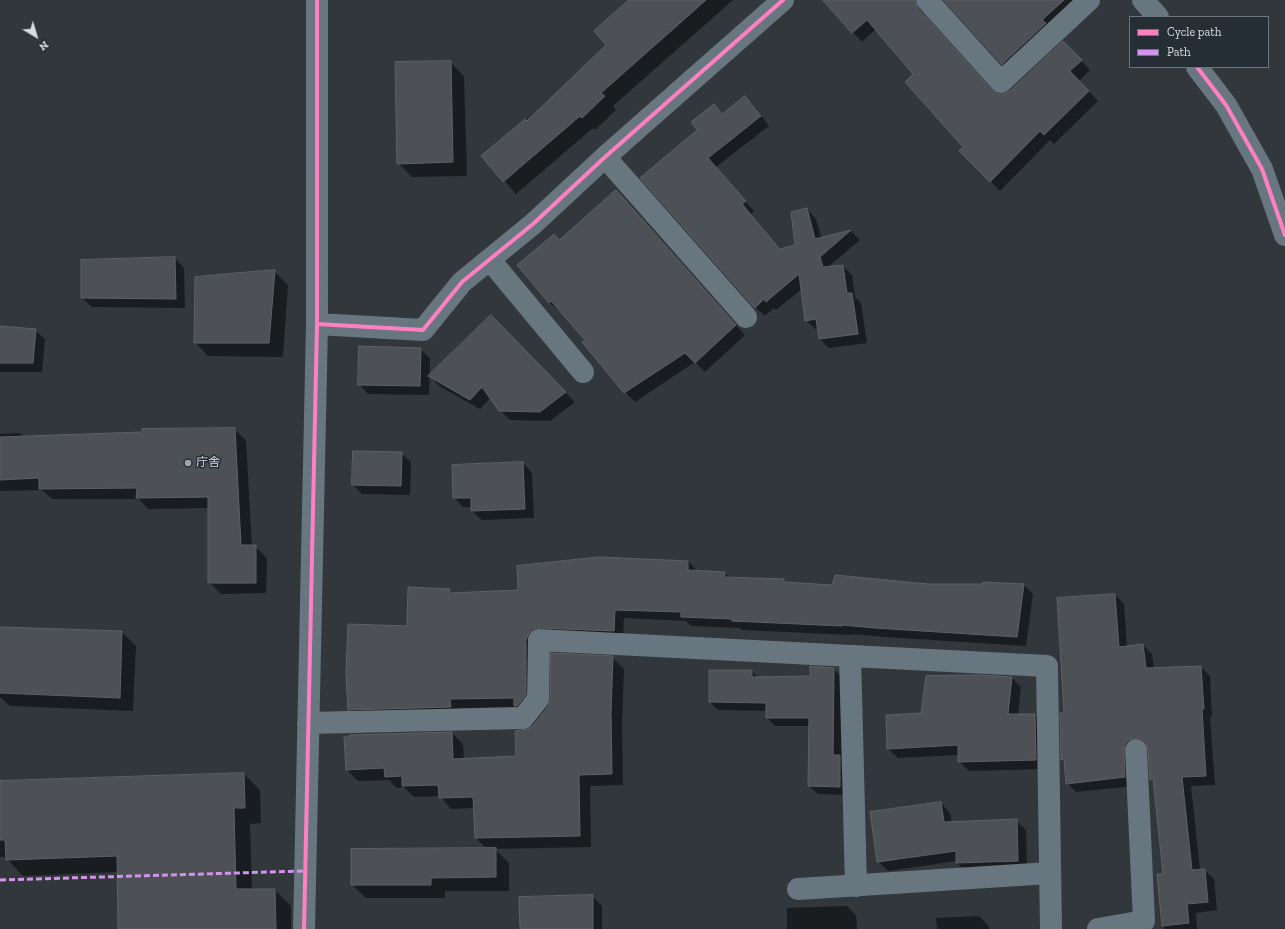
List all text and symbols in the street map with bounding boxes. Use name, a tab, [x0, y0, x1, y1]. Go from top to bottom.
north arrow	[16, 16, 56, 56]
legend	[1129, 16, 1269, 68]
text: Cycle path	[1167, 25, 1221, 39]
text: N	[36, 38, 51, 54]
text: Path	[1167, 45, 1191, 59]
place label: 庁舎	[196, 456, 220, 470]
marker: 庁舎	[183, 458, 193, 468]

